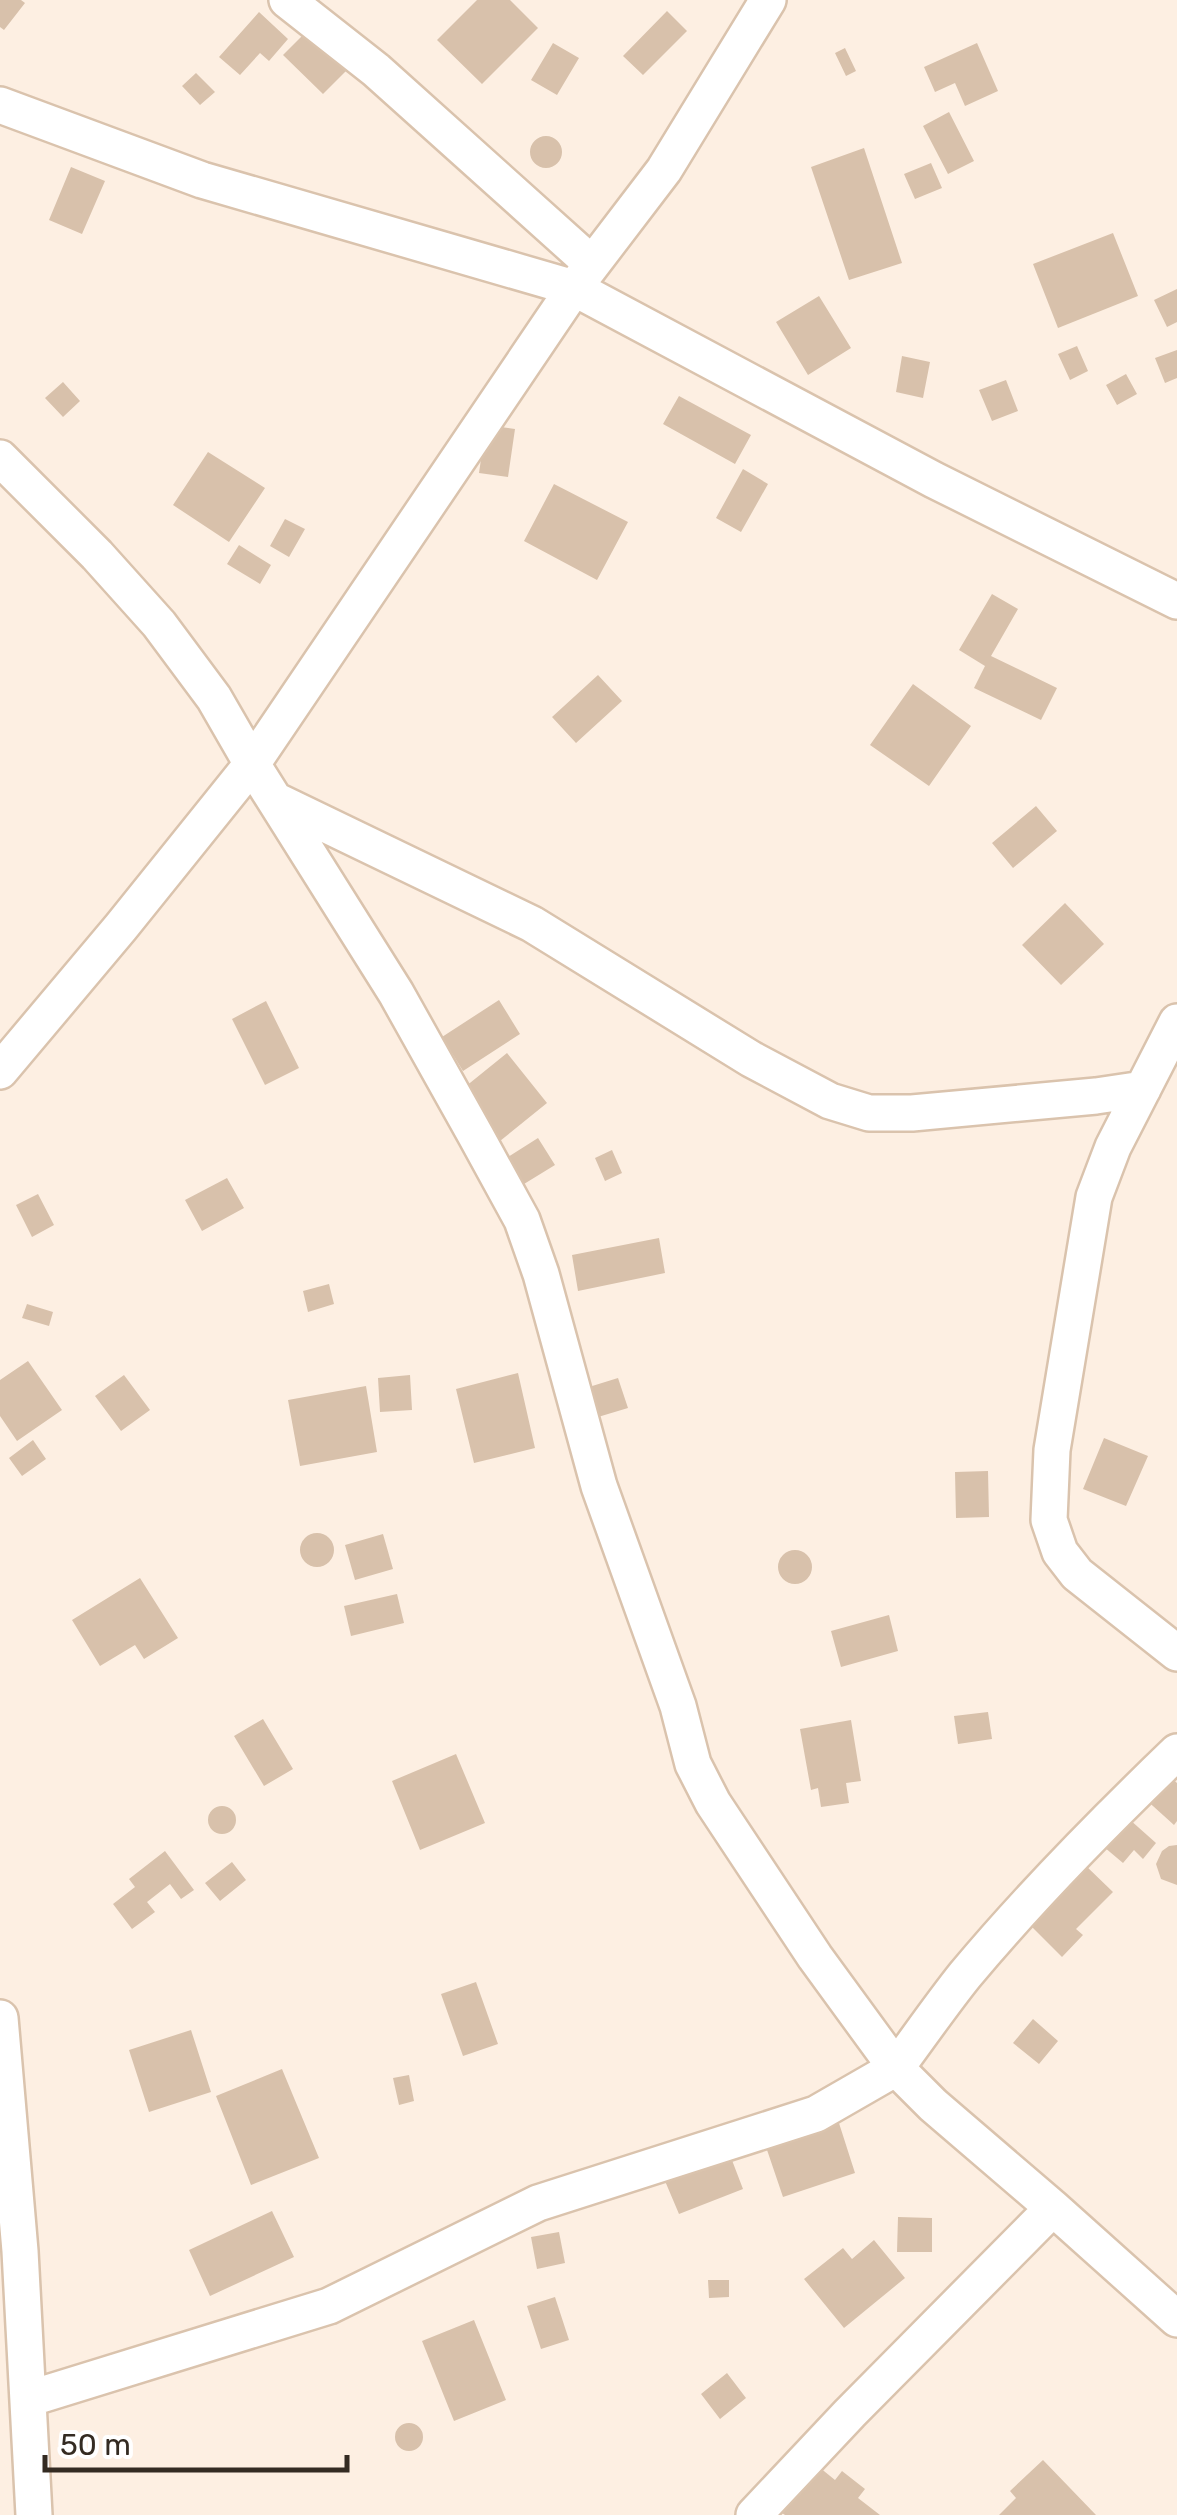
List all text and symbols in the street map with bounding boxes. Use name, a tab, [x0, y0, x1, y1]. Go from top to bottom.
scale bar	[45, 2410, 348, 2472]
text: 50 m	[60, 2427, 131, 2463]

